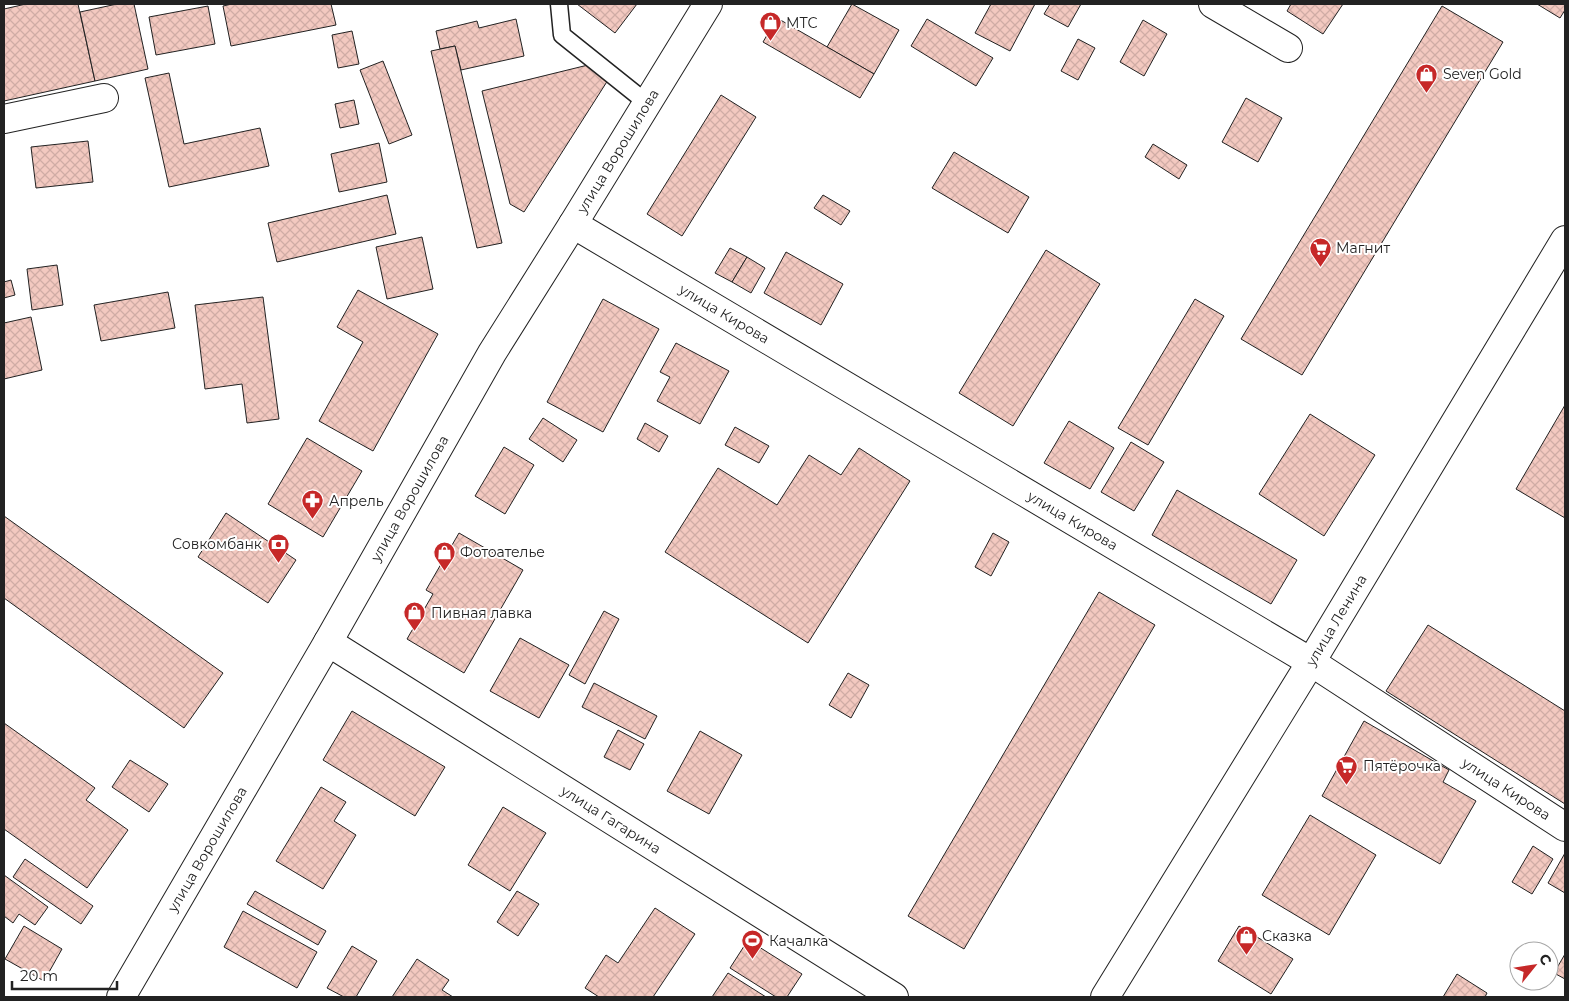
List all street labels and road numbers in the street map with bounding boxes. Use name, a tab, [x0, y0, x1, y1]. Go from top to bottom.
street label: улица Ворошилова	[572, 86, 663, 217]
street label: улица Кирова	[675, 280, 773, 348]
street label: улица Ворошилова	[366, 432, 452, 566]
street label: улица Кирова	[1023, 486, 1121, 554]
street label: улица Ленина	[1301, 571, 1371, 670]
street label: улица Кирова	[1458, 753, 1554, 824]
street label: улица Гагарина	[557, 781, 664, 858]
street label: улица Ворошилова	[163, 783, 251, 916]

